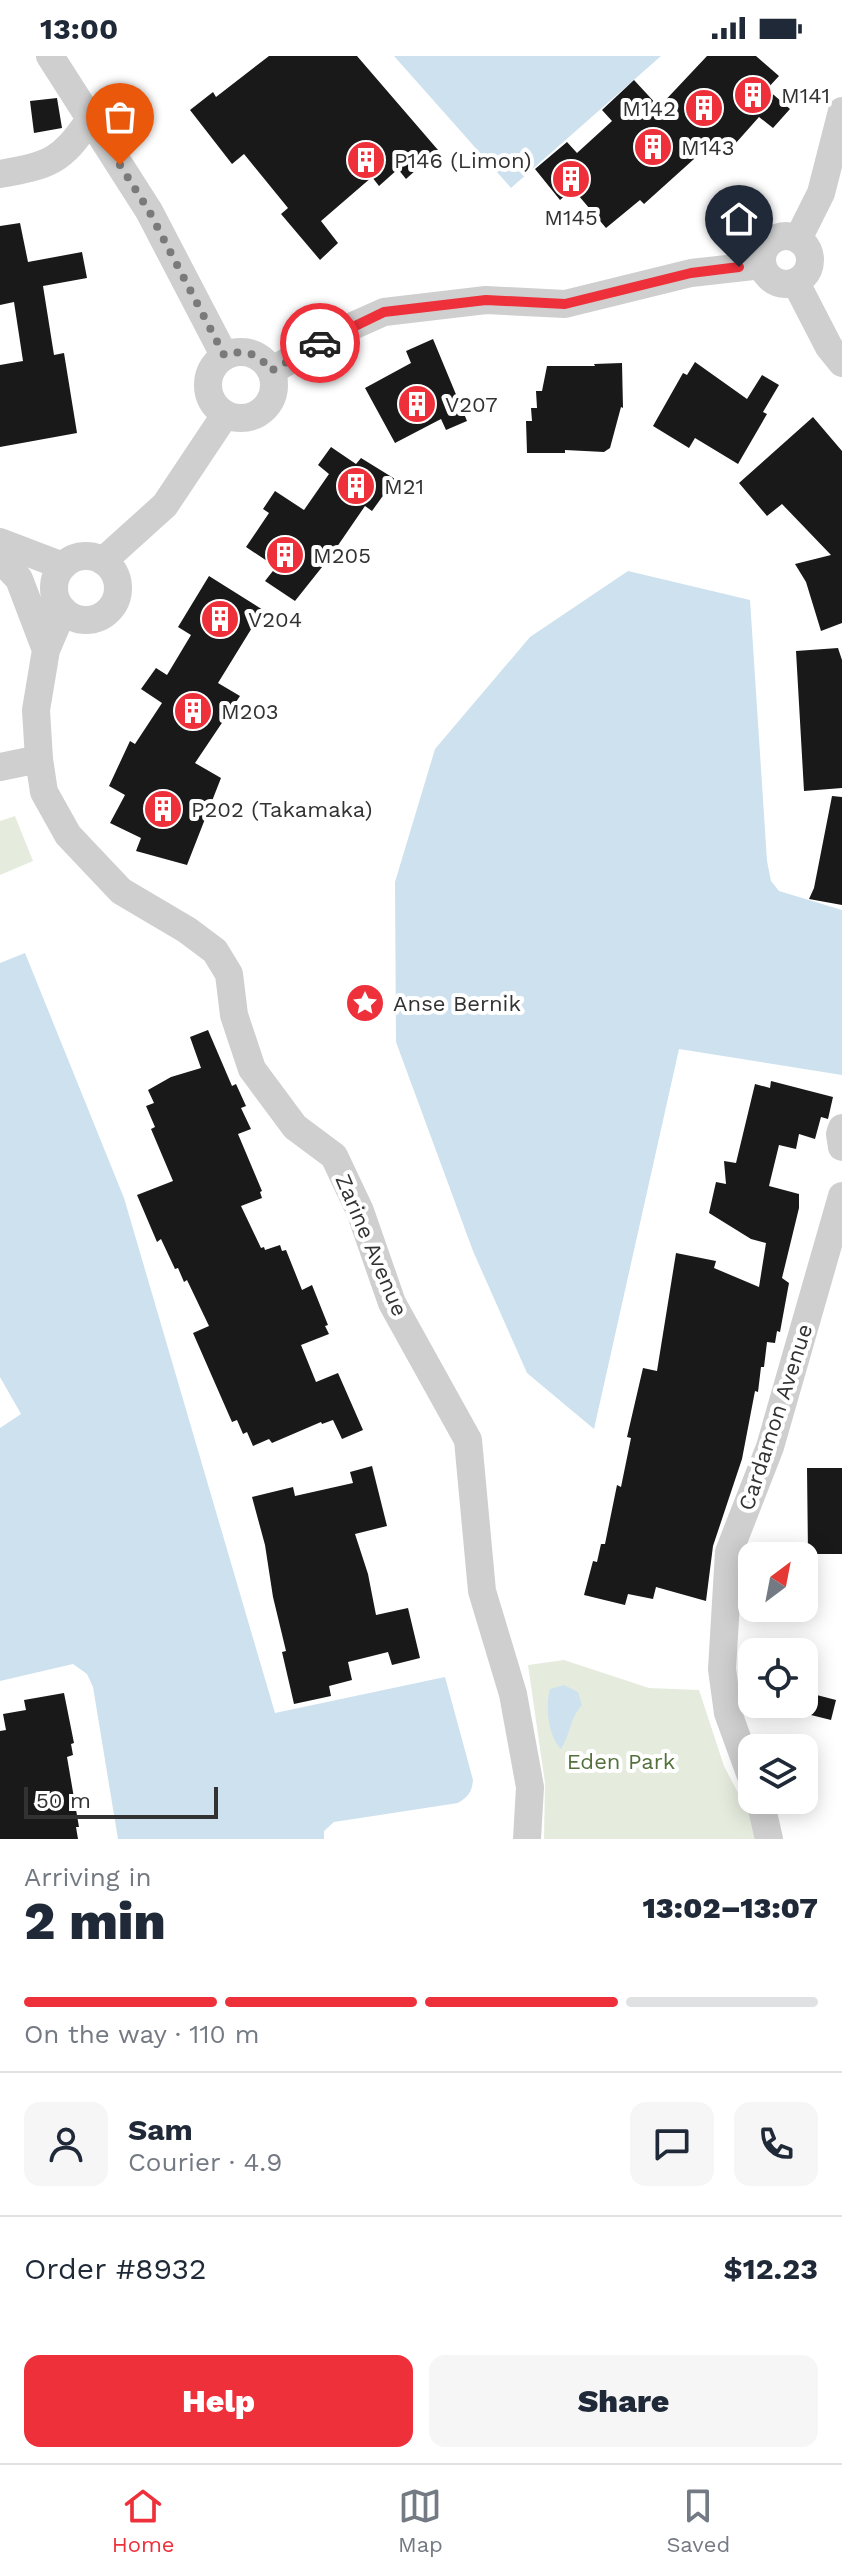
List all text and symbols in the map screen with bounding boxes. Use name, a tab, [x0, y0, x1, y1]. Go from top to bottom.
text: 13:00	[40, 11, 118, 46]
building icon: M141	[732, 74, 774, 116]
pin	[86, 83, 154, 165]
place label: M141	[781, 83, 830, 108]
building icon: M142	[683, 87, 725, 129]
icon: bag	[98, 95, 142, 139]
place label: M142	[622, 96, 676, 121]
building icon: M143	[632, 126, 674, 168]
place label: M143	[681, 135, 735, 160]
building icon: P146 (Limon)	[345, 139, 387, 181]
place label: P146 (Limon)	[394, 148, 531, 173]
building icon: M145	[550, 158, 592, 200]
pin	[705, 185, 773, 267]
icon: home	[717, 197, 761, 241]
place label: M145	[544, 205, 598, 230]
courier	[280, 303, 360, 383]
icon: car	[298, 321, 342, 365]
building icon: V207	[396, 383, 438, 425]
place label: V207	[445, 392, 498, 417]
building icon: M21	[335, 465, 377, 507]
place label: M21	[384, 474, 424, 499]
building icon: M205	[264, 534, 306, 576]
place label: M205	[313, 543, 371, 568]
building icon: V204	[199, 598, 241, 640]
place label: V204	[248, 607, 302, 632]
building icon: M203	[172, 690, 214, 732]
place label: M203	[221, 699, 279, 724]
building icon: P202 (Takamaka)	[142, 788, 184, 830]
place label: P202 (Takamaka)	[191, 797, 372, 822]
place icon: Anse Bernik	[344, 982, 386, 1024]
place label: Anse Bernik	[393, 991, 521, 1016]
street label: Zarine Avenue	[330, 1170, 413, 1320]
street label: Cardamon Avenue	[734, 1321, 817, 1514]
north arrow	[738, 1542, 818, 1622]
map controls	[738, 1542, 818, 1814]
button: locate	[738, 1638, 818, 1718]
button: layers	[738, 1734, 818, 1814]
park label: Eden Park	[567, 1749, 675, 1774]
scale bar	[24, 1783, 218, 1819]
text: 50 m	[36, 1788, 91, 1813]
text: Arriving in	[24, 1862, 152, 1892]
text: 13:02–13:07	[642, 1890, 818, 1925]
text: 2 min	[24, 1891, 166, 1952]
text: On the way · 110 m	[24, 2019, 259, 2049]
button: person	[24, 2102, 108, 2186]
button: chat	[630, 2102, 714, 2186]
button: phone	[734, 2102, 818, 2186]
text: Sam	[128, 2112, 193, 2147]
text: Courier · 4.9	[128, 2147, 282, 2177]
text: Order #8932	[24, 2251, 207, 2286]
text: $12.23	[724, 2251, 818, 2286]
button: Help	[24, 2355, 413, 2447]
button: Share	[429, 2355, 818, 2447]
tab: Home	[112, 2484, 175, 2557]
tab: Map	[398, 2484, 443, 2557]
tab: Saved	[666, 2484, 730, 2557]

